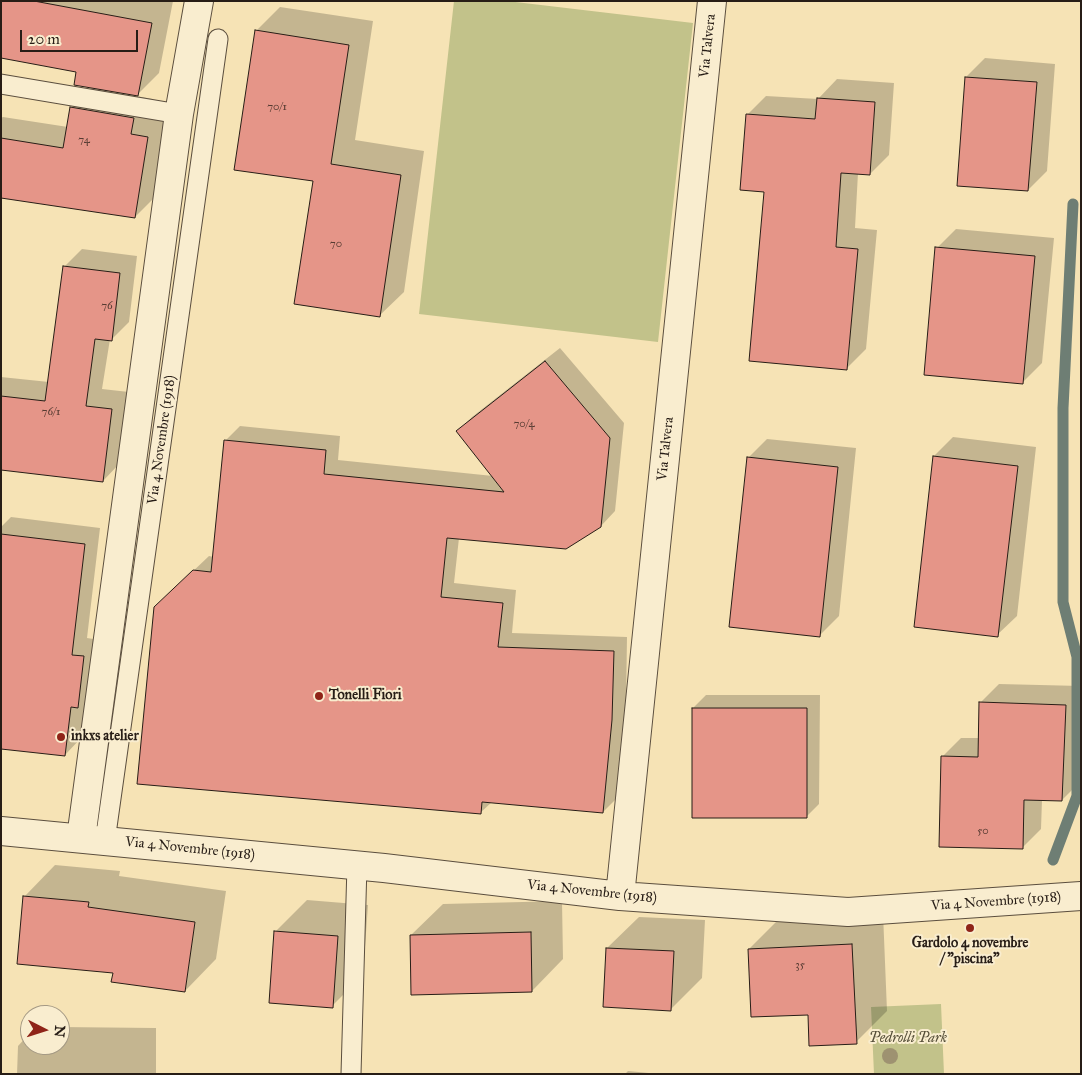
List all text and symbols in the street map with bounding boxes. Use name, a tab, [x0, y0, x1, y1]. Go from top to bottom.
street label: Via Talvera	[696, 13, 720, 79]
scale bar	[22, 20, 140, 52]
text: 20 m	[28, 30, 60, 48]
house number: 70/1	[267, 100, 287, 114]
house number: 74	[78, 133, 90, 147]
house number: 70	[330, 237, 342, 251]
house number: 76	[101, 299, 113, 313]
street label: Via 4 Novembre (1918)	[145, 374, 179, 506]
house number: 76/1	[42, 405, 60, 419]
street label: Via Talvera	[654, 416, 678, 482]
house number: 70/4	[513, 417, 535, 431]
place label: Tonelli Fiori	[329, 688, 402, 704]
marker: Tonelli Fiori	[313, 690, 325, 702]
place label: inkxs atelier	[71, 729, 139, 745]
marker: inkxs atelier	[55, 731, 67, 743]
house number: 50	[977, 824, 989, 838]
street label: Via 4 Novembre (1918)	[124, 834, 256, 864]
street label: Via 4 Novembre (1918)	[526, 877, 658, 907]
street label: Via 4 Novembre (1918)	[930, 889, 1062, 915]
marker: Gardolo 4 novembre / "piscina"	[964, 922, 976, 934]
place label: Gardolo 4 novembre / "piscina"	[912, 936, 1028, 969]
house number: 35	[795, 958, 805, 972]
north arrow	[20, 1005, 70, 1055]
text: N	[50, 1025, 68, 1038]
park label: Pedrolli Park	[869, 1031, 947, 1047]

